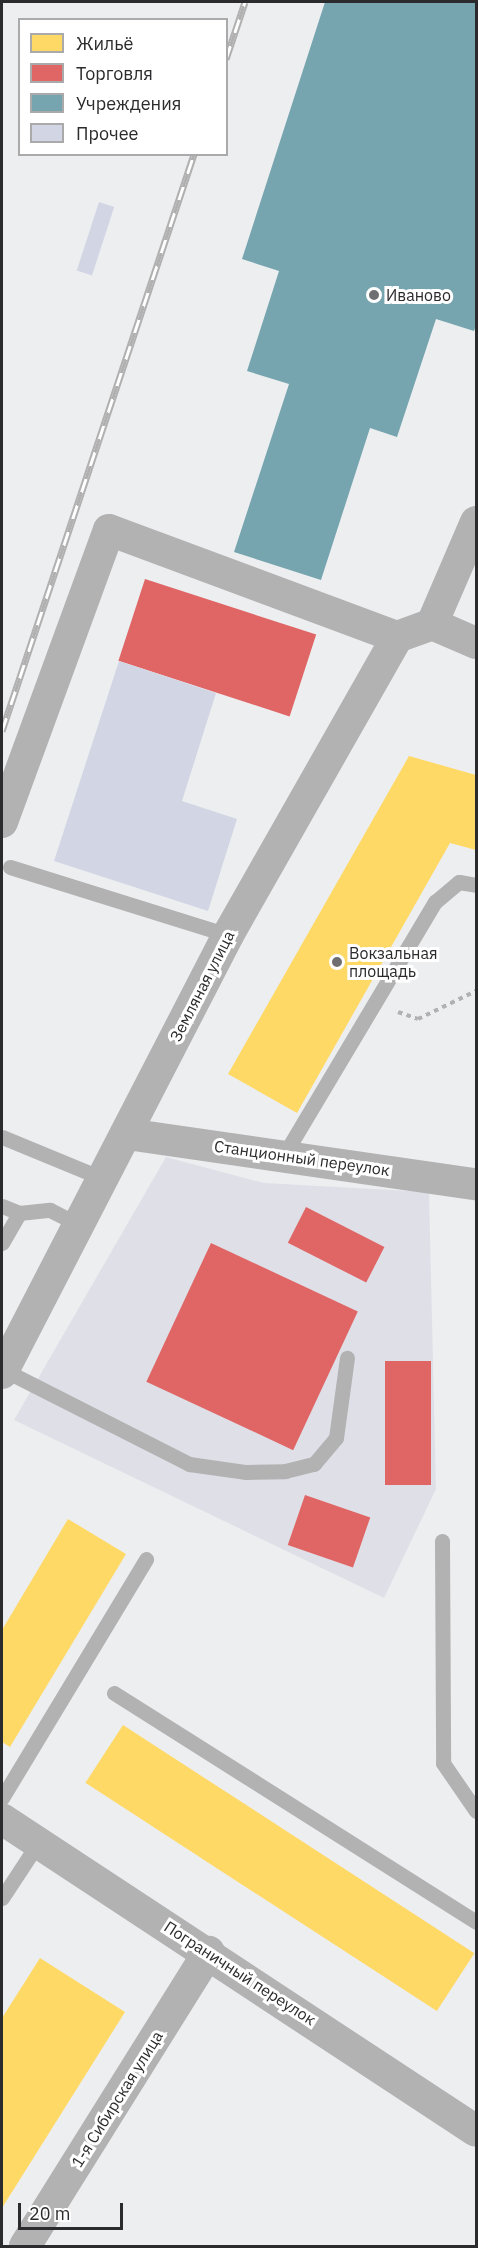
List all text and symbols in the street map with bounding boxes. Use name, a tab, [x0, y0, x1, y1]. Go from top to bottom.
legend	[18, 18, 228, 156]
text: Жильё	[76, 32, 133, 55]
text: Торговля	[76, 62, 153, 85]
text: Учреждения	[76, 92, 181, 115]
text: Прочее	[76, 122, 138, 145]
place label: Иваново	[386, 285, 451, 305]
marker: Иваново	[367, 288, 381, 302]
street label: Земляная улица	[166, 927, 238, 1045]
place label: Вокзальная площадь	[349, 943, 438, 981]
marker: Вокзальная площадь	[330, 955, 344, 969]
street label: Станционный переулок	[213, 1136, 391, 1180]
street label: Пограничный переулок	[161, 1917, 319, 2029]
street label: 1-я Сибирская улица	[67, 2027, 167, 2171]
scale bar	[21, 2191, 126, 2229]
text: 20 m	[29, 2202, 71, 2225]

